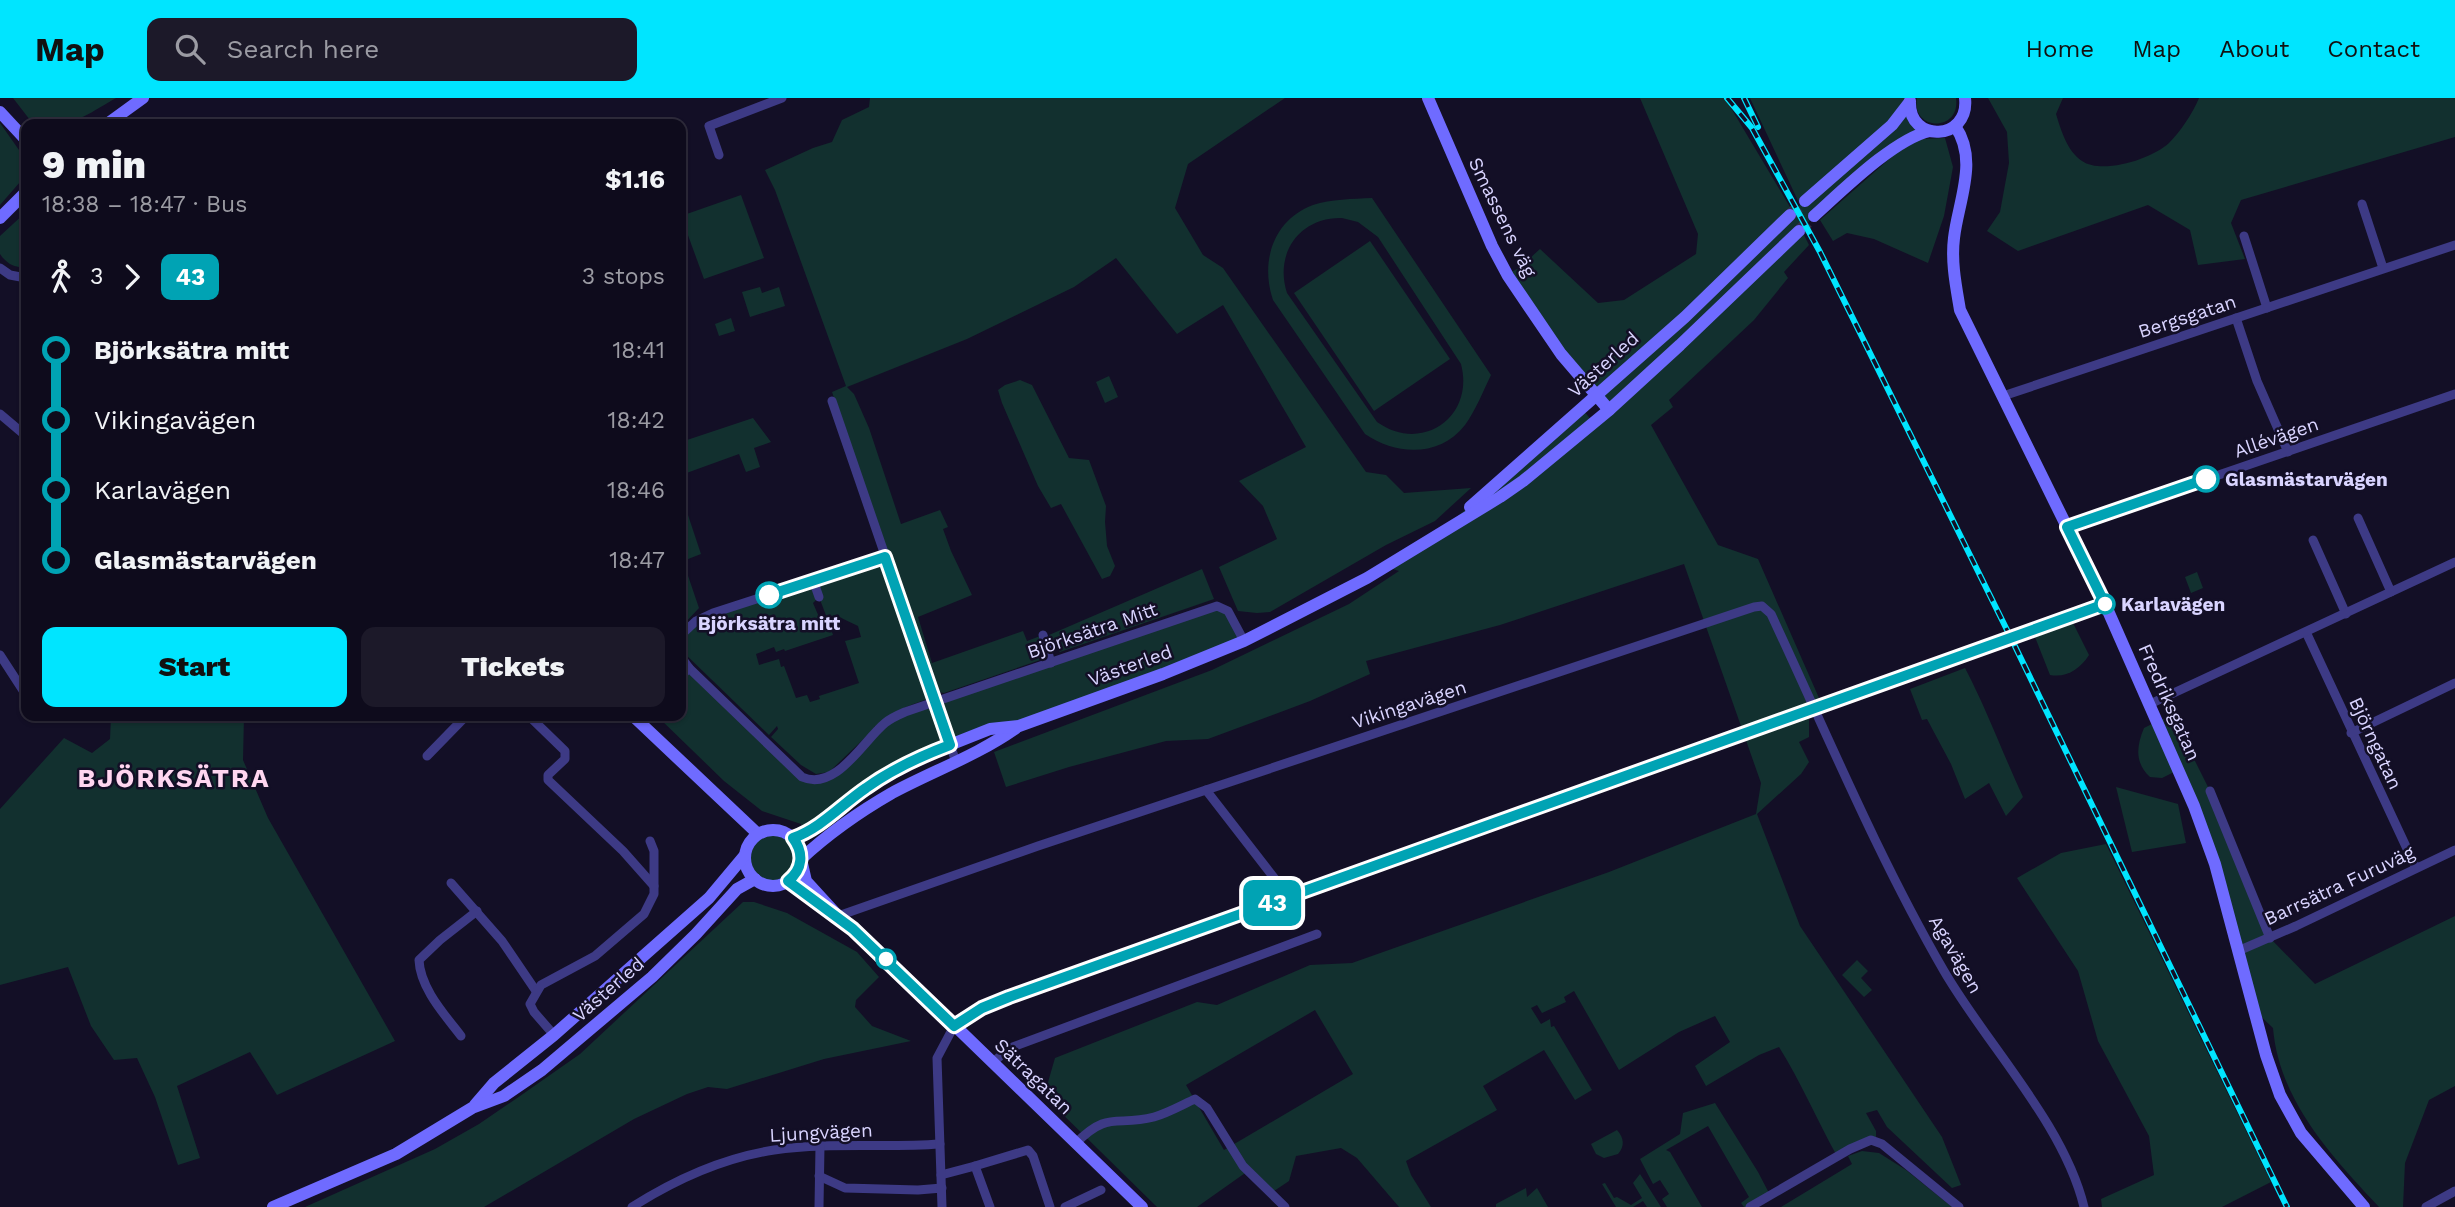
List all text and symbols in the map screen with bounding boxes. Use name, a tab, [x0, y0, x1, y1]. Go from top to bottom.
search box	[147, 18, 637, 81]
text: Map	[35, 30, 105, 69]
icon: search	[171, 30, 209, 68]
text: Search here	[227, 34, 379, 64]
text: Home	[2026, 35, 2094, 63]
text: Map	[2132, 35, 2181, 63]
text: About	[2219, 35, 2289, 63]
text: Contact	[2327, 35, 2420, 63]
text: 9 min	[42, 143, 146, 187]
street label: Smassens väg	[1464, 154, 1542, 282]
text: $1.16	[605, 164, 665, 194]
text: 18:38 – 18:47 · Bus	[42, 191, 247, 218]
icon: walk	[42, 258, 80, 296]
icon: forward	[113, 258, 151, 296]
text: 3	[90, 263, 103, 290]
text: 43	[175, 263, 205, 291]
text: 3 stops	[582, 263, 665, 290]
street label: Bergsgatan	[2135, 290, 2239, 343]
street label: Västerled	[1563, 327, 1643, 402]
text: Björksätra mitt	[94, 335, 289, 365]
text: 18:41	[612, 337, 665, 364]
text: Vikingavägen	[94, 405, 256, 435]
text: 18:42	[608, 407, 665, 434]
street label: Allévägen	[2231, 412, 2322, 463]
marker: Glasmästarvägen	[2193, 466, 2219, 492]
place label: Glasmästarvägen	[2225, 468, 2388, 491]
text: Karlavägen	[94, 475, 231, 505]
text: 18:46	[607, 477, 665, 504]
text: Glasmästarvägen	[94, 545, 317, 575]
text: 18:47	[609, 547, 665, 574]
marker: Björksätra mitt	[756, 582, 782, 608]
place label: Karlavägen	[2121, 593, 2225, 616]
marker: Karlavägen	[2095, 594, 2115, 614]
street label: Björksätra Mitt	[1024, 597, 1160, 663]
place label: Björksätra mitt	[698, 612, 841, 635]
button: Start	[42, 627, 347, 707]
button: Tickets	[361, 627, 665, 707]
street label: Västerled	[1085, 640, 1175, 691]
street label: Fredriksgatan	[2134, 640, 2206, 764]
street label: Vikingavägen	[1349, 675, 1469, 734]
street label: Björngatan	[2344, 693, 2407, 793]
district label: BJÖRKSÄTRA	[77, 763, 271, 793]
street label: Barrsätra Furuväg	[2260, 840, 2419, 930]
line badge: 43	[1240, 880, 1304, 926]
text: 43	[1257, 889, 1287, 917]
street label: Agavägen	[1924, 911, 1987, 997]
unlabelled marker	[876, 949, 896, 969]
street label: Västerled	[568, 952, 649, 1027]
street label: Sätragatan	[990, 1034, 1077, 1119]
street label: Ljungvägen	[769, 1118, 873, 1147]

